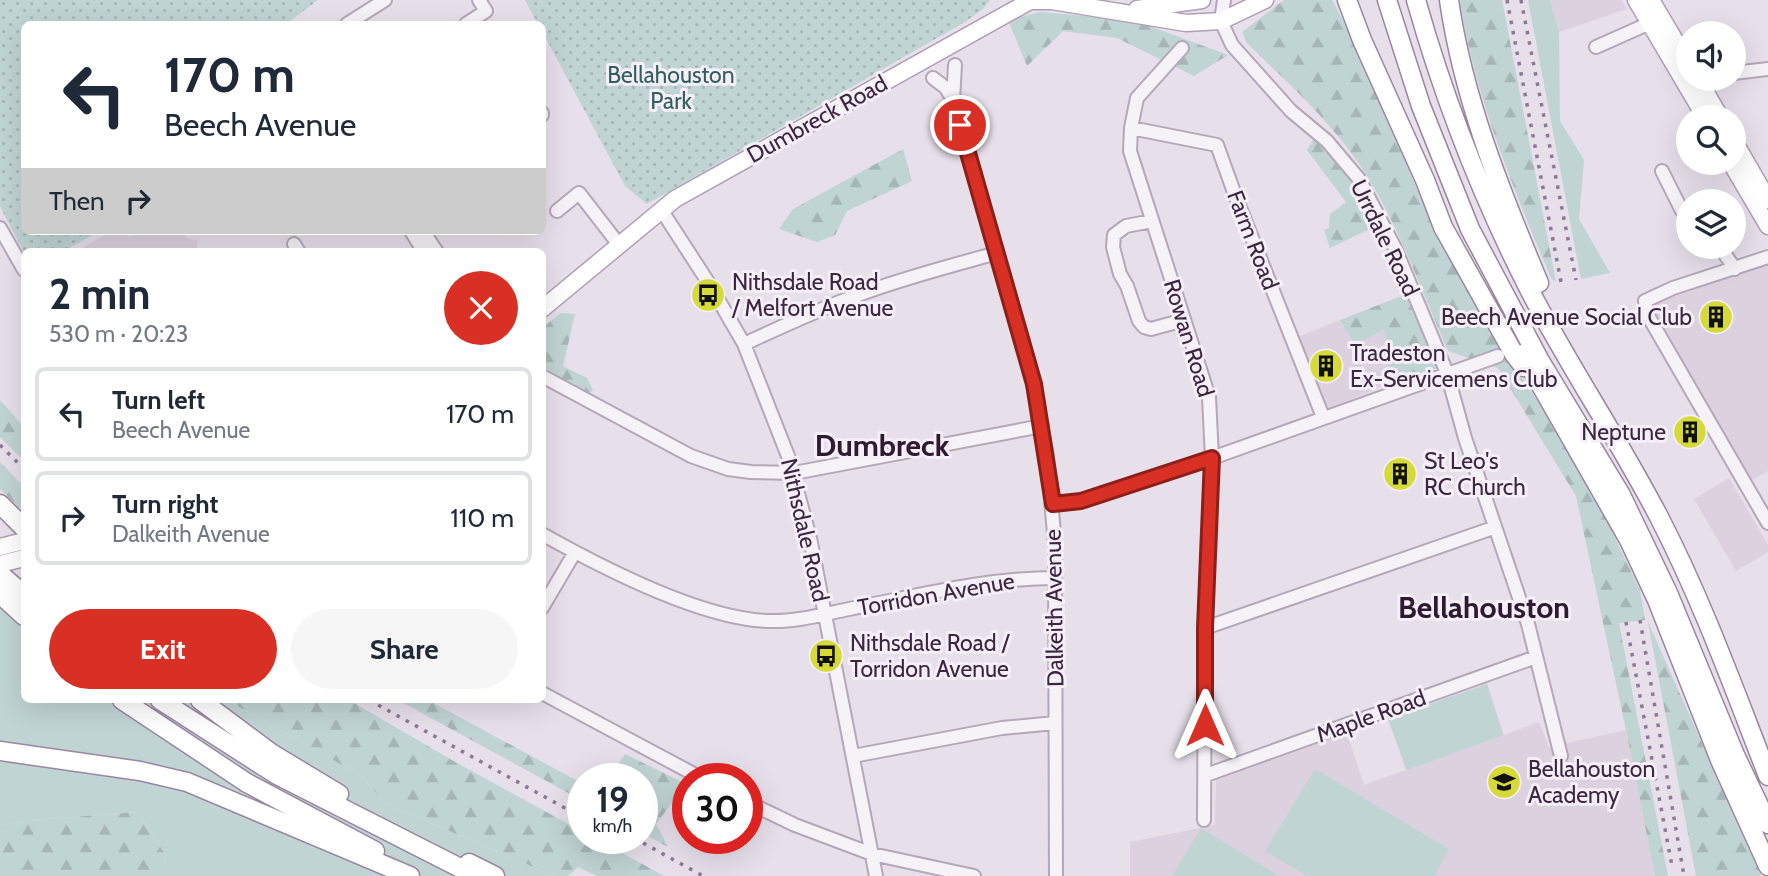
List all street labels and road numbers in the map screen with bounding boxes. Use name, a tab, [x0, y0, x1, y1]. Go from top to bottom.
street label: Dumbreck Road	[742, 69, 892, 169]
street label: Urrdale Road	[1345, 175, 1425, 301]
street label: Farm Road	[1221, 186, 1285, 294]
street label: Rowan Road	[1158, 276, 1220, 400]
street label: Nithsdale Road	[775, 455, 835, 605]
street label: Dalkeith Avenue	[1039, 529, 1069, 687]
street label: Torridon Avenue	[855, 566, 1017, 622]
street label: Maple Road	[1312, 683, 1430, 749]

